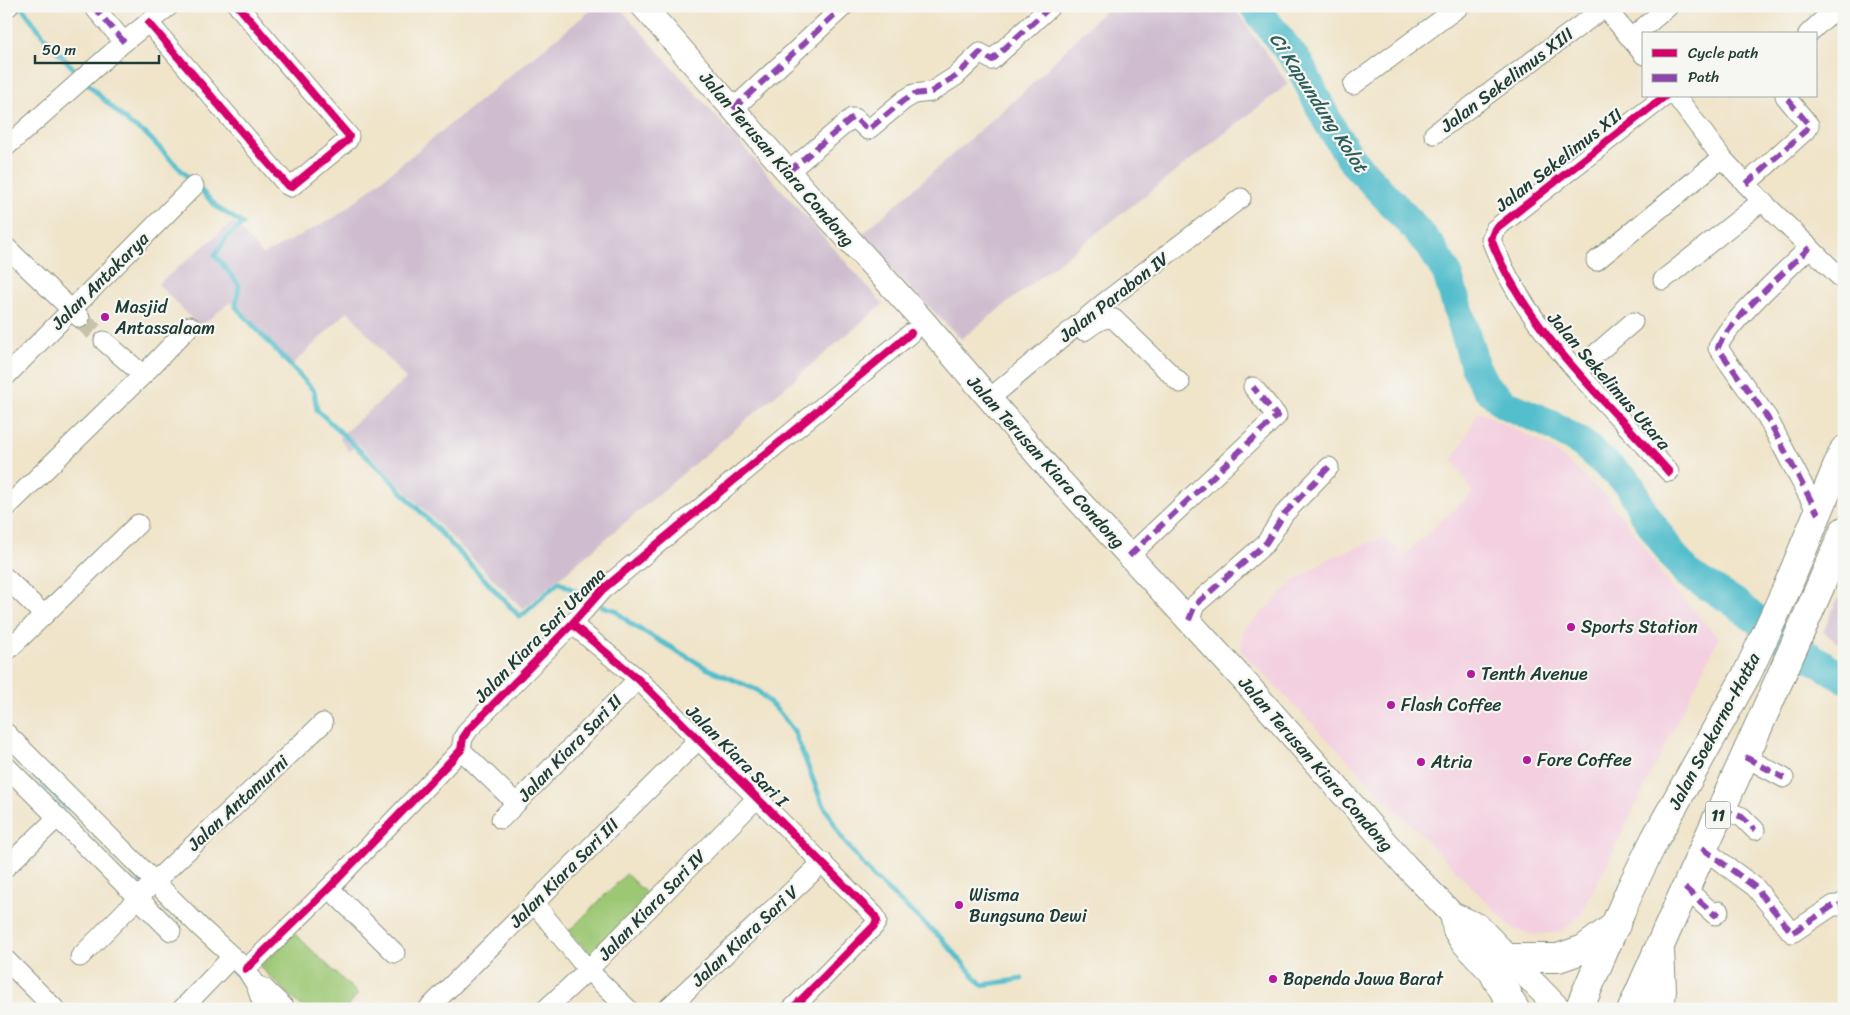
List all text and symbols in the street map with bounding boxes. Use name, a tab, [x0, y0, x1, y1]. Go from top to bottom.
street label: Jalan Sekelimus XIII	[1432, 19, 1581, 142]
water label: Ci Kapundung Kolot	[1261, 25, 1378, 181]
scale bar	[35, 32, 159, 64]
legend	[1642, 32, 1818, 98]
text: 50 m	[42, 37, 77, 63]
text: Cycle path	[1688, 40, 1759, 66]
street label: Jalan Terusan Kiara Condong	[691, 63, 863, 254]
text: Path	[1688, 64, 1719, 90]
street label: Jalan Sekelimus XII	[1487, 99, 1630, 221]
street label: Jalan Antakarya	[42, 223, 158, 339]
street label: Jalan Parabon IV	[1051, 243, 1177, 351]
place label: Masjid Antassalaam	[114, 291, 215, 344]
street label: Jalan Sekelimus Utara	[1539, 303, 1679, 459]
marker: Masjid Antassalaam	[99, 311, 111, 323]
street label: Jalan Terusan Kiara Condong	[958, 367, 1133, 556]
street label: Jalan Kiara Sari Utama	[465, 559, 614, 711]
place label: Sports Station	[1581, 611, 1698, 643]
marker: Sports Station	[1565, 621, 1577, 633]
street label: Jalan Soekarno-Hatta	[1659, 646, 1769, 816]
place label: Tenth Avenue	[1481, 658, 1588, 690]
street label: Jalan Terusan Kiara Condong	[1230, 668, 1402, 859]
marker: Tenth Avenue	[1465, 668, 1477, 680]
street label: Jalan Kiara Sari II	[509, 686, 631, 810]
place label: Flash Coffee	[1401, 689, 1502, 721]
street label: Jalan Kiara Sari I	[677, 696, 797, 816]
marker: Flash Coffee	[1385, 699, 1397, 711]
place label: Fore Coffee	[1537, 744, 1632, 776]
street label: Jalan Antamurni	[179, 746, 297, 860]
place label: Atria	[1430, 746, 1473, 778]
marker: Fore Coffee	[1521, 754, 1533, 766]
marker: Atria	[1415, 756, 1427, 768]
road number: 11	[1706, 802, 1730, 828]
street label: Jalan Kiara Sari III	[500, 810, 627, 937]
street label: Jalan Kiara Sari IV	[589, 841, 714, 969]
street label: Jalan Kiara Sari V	[683, 877, 807, 996]
place label: Wisma Bungsuna Dewi	[969, 879, 1088, 932]
marker: Wisma Bungsuna Dewi	[953, 899, 965, 911]
place label: Bapenda Jawa Barat	[1283, 963, 1444, 995]
marker: Bapenda Jawa Barat	[1267, 973, 1279, 985]

